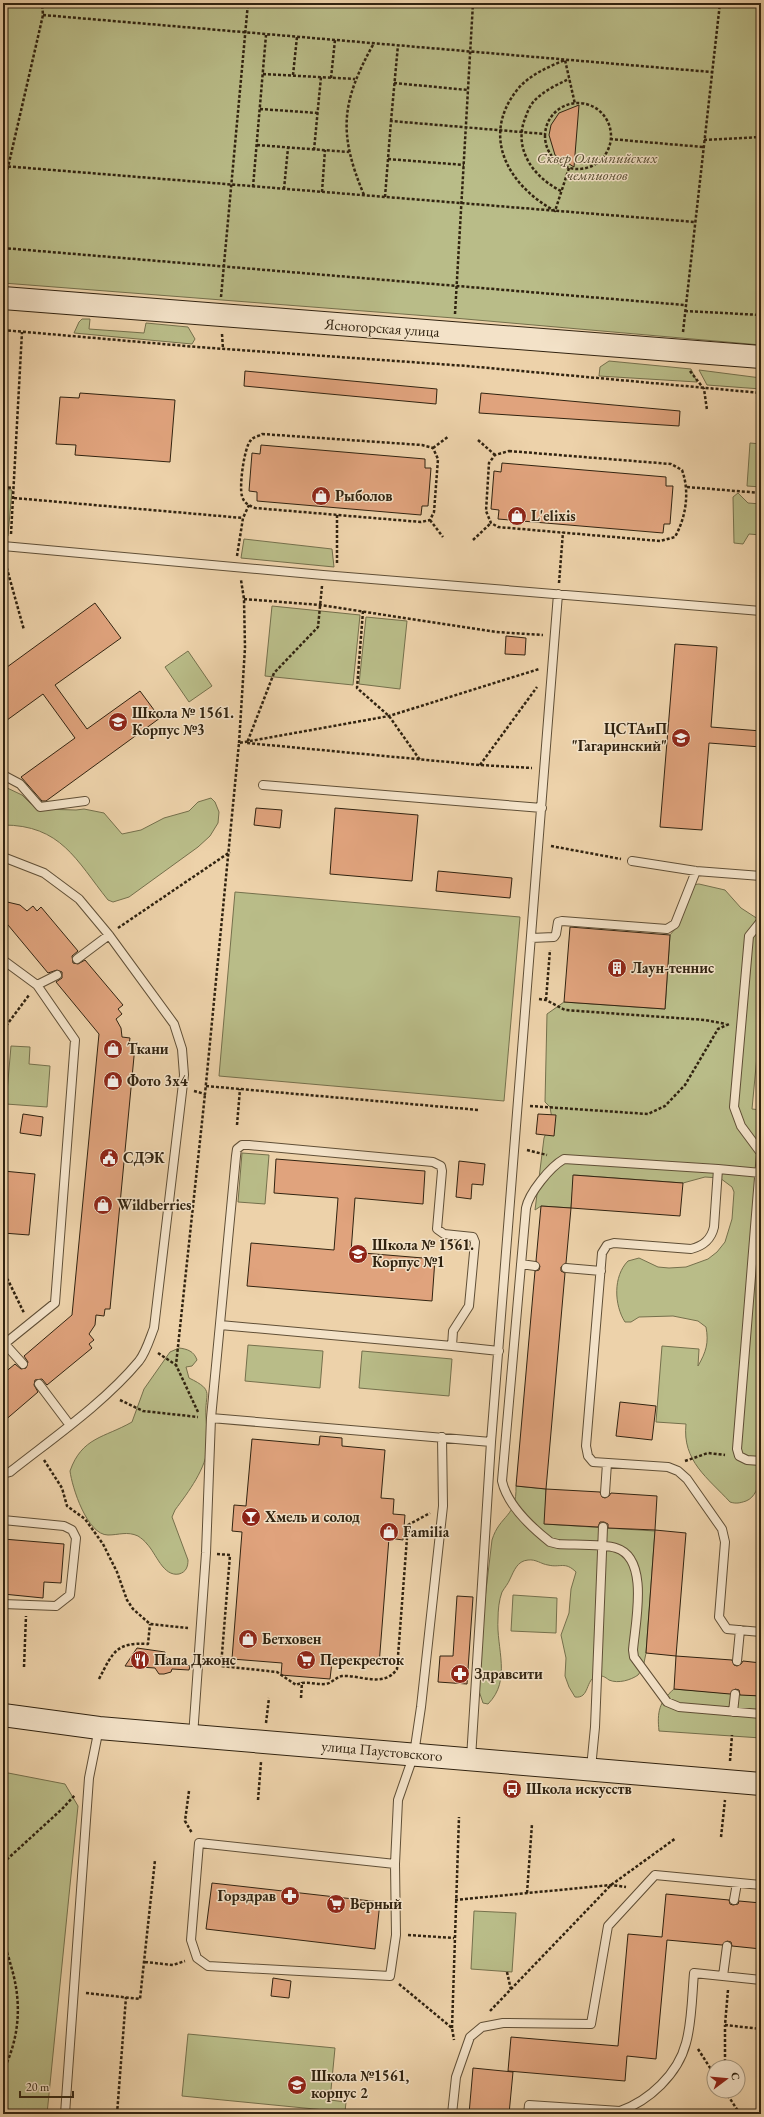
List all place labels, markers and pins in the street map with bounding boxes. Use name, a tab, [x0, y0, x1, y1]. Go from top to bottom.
shop icon: Рыболов	[310, 485, 332, 507]
place label: Рыболов	[335, 486, 393, 505]
shop icon: L'elixis	[506, 505, 528, 527]
place label: L'elixis	[531, 506, 576, 525]
place label: Школа № 1561. Корпус №3	[132, 703, 234, 739]
school or university icon: Школа № 1561. Корпус №3	[107, 711, 129, 733]
place label: ЦСТАиП "Гагаринский"	[572, 719, 667, 755]
school or university icon: ЦСТАиП "Гагаринский"	[670, 727, 692, 749]
building icon: Лаун-теннис	[606, 957, 628, 979]
place label: Лаун-теннис	[631, 958, 714, 977]
shop icon: Ткани	[102, 1038, 124, 1060]
place label: Ткани	[127, 1039, 169, 1058]
shop icon: Фото 3х4	[102, 1070, 124, 1092]
place label: Фото 3х4	[127, 1071, 189, 1090]
public building icon: СДЭК	[98, 1147, 120, 1169]
place label: СДЭК	[123, 1148, 165, 1167]
shop icon: Wildberries	[92, 1194, 114, 1216]
place label: Wildberries	[117, 1195, 192, 1214]
place label: Школа № 1561. Корпус №1	[372, 1235, 474, 1271]
school or university icon: Школа № 1561. Корпус №1	[347, 1243, 369, 1265]
bar icon: Хмель и солод	[240, 1506, 262, 1528]
place label: Хмель и солод	[264, 1507, 360, 1526]
shop icon: Familia	[378, 1521, 400, 1543]
place label: Familia	[403, 1522, 450, 1541]
shop icon: Бетховен	[237, 1628, 259, 1650]
place label: Бетховен	[262, 1629, 322, 1648]
restaurant icon: Папа Джонс	[129, 1649, 151, 1671]
supermarket icon: Перекресток	[295, 1649, 317, 1671]
place label: Папа Джонс	[154, 1650, 236, 1669]
place label: Перекресток	[320, 1650, 405, 1669]
pharmacy icon: Здравсити	[449, 1663, 471, 1685]
place label: Здравсити	[474, 1664, 543, 1683]
bus stop icon: Школа искусств	[501, 1778, 523, 1800]
place label: Школа искусств	[526, 1779, 632, 1798]
pharmacy icon: Горздрав	[279, 1885, 301, 1907]
place label: Горздрав	[217, 1886, 276, 1905]
supermarket icon: Верный	[325, 1893, 347, 1915]
place label: Верный	[350, 1894, 402, 1913]
place label: Школа №1561, корпус 2	[311, 2066, 410, 2102]
school or university icon: Школа №1561, корпус 2	[286, 2074, 308, 2096]

